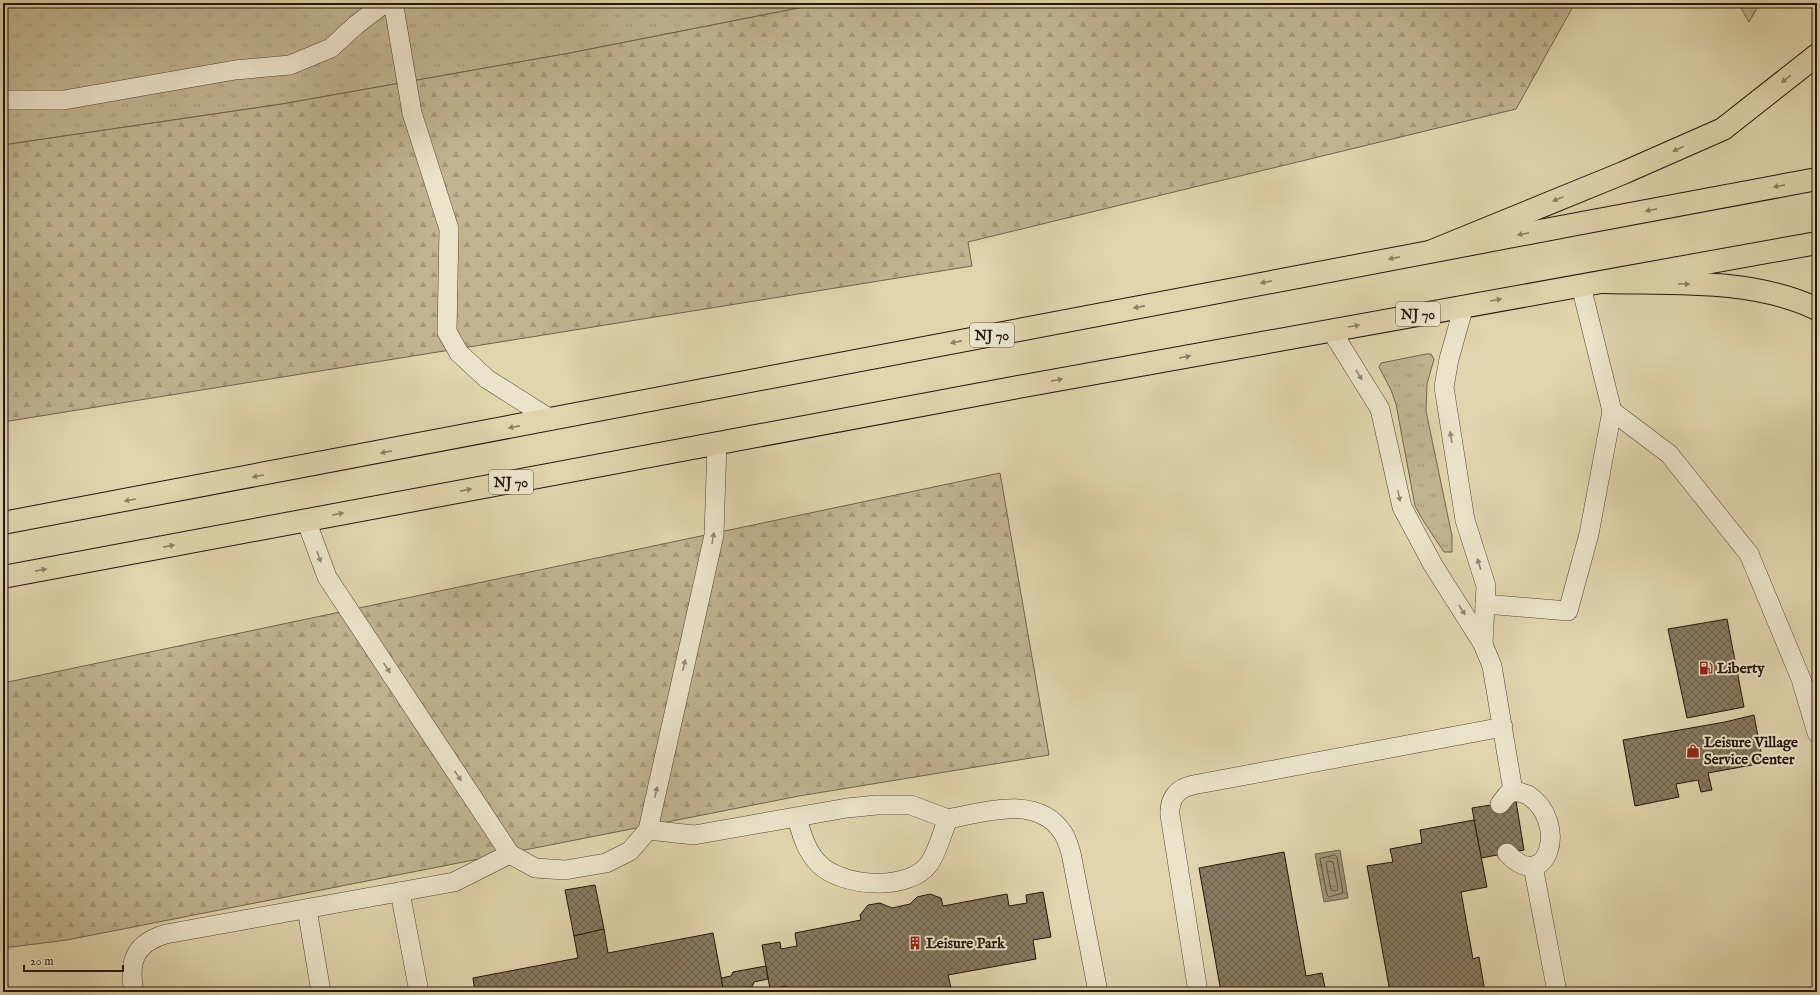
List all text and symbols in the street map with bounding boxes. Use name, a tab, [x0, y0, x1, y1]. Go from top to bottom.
one-way arrow	[1781, 75, 1792, 83]
one-way arrow	[1672, 146, 1684, 152]
one-way arrow	[1773, 183, 1785, 189]
one-way arrow	[1552, 197, 1564, 203]
one-way arrow	[1645, 207, 1657, 213]
one-way arrow	[1517, 231, 1529, 237]
one-way arrow	[1388, 255, 1400, 261]
one-way arrow	[1260, 280, 1272, 286]
one-way arrow	[1678, 281, 1690, 288]
one-way arrow	[1489, 297, 1502, 303]
road number: NJ 70	[1396, 302, 1440, 326]
one-way arrow	[1132, 304, 1145, 310]
one-way arrow	[1348, 322, 1360, 328]
road number: NJ 70	[970, 323, 1014, 347]
one-way arrow	[950, 339, 962, 345]
one-way arrow	[1178, 353, 1191, 359]
one-way arrow	[1355, 370, 1363, 380]
one-way arrow	[1051, 377, 1063, 383]
one-way arrow	[507, 425, 520, 431]
one-way arrow	[1448, 431, 1454, 443]
one-way arrow	[380, 449, 392, 455]
road number: NJ 70	[489, 470, 533, 494]
one-way arrow	[252, 474, 264, 480]
one-way arrow	[460, 487, 472, 493]
one-way arrow	[1397, 490, 1403, 503]
one-way arrow	[124, 497, 136, 503]
one-way arrow	[332, 511, 344, 517]
one-way arrow	[710, 532, 716, 545]
one-way arrow	[163, 543, 175, 549]
one-way arrow	[317, 551, 323, 563]
one-way arrow	[1476, 558, 1482, 570]
one-way arrow	[35, 567, 47, 573]
one-way arrow	[1458, 604, 1465, 616]
one-way arrow	[682, 659, 688, 671]
place label: Liberty	[1717, 659, 1765, 678]
fuel station icon: Liberty	[1698, 660, 1714, 676]
one-way arrow	[383, 662, 390, 673]
place label: Leisure Village Service Center	[1704, 733, 1798, 769]
shop icon: Leisure Village Service Center	[1685, 743, 1701, 759]
one-way arrow	[454, 771, 462, 781]
one-way arrow	[654, 786, 660, 798]
place label: Leisure Park	[926, 934, 1006, 953]
building icon: Leisure Park	[907, 935, 923, 951]
scale bar	[24, 947, 123, 973]
text: 20 m	[30, 954, 53, 969]

